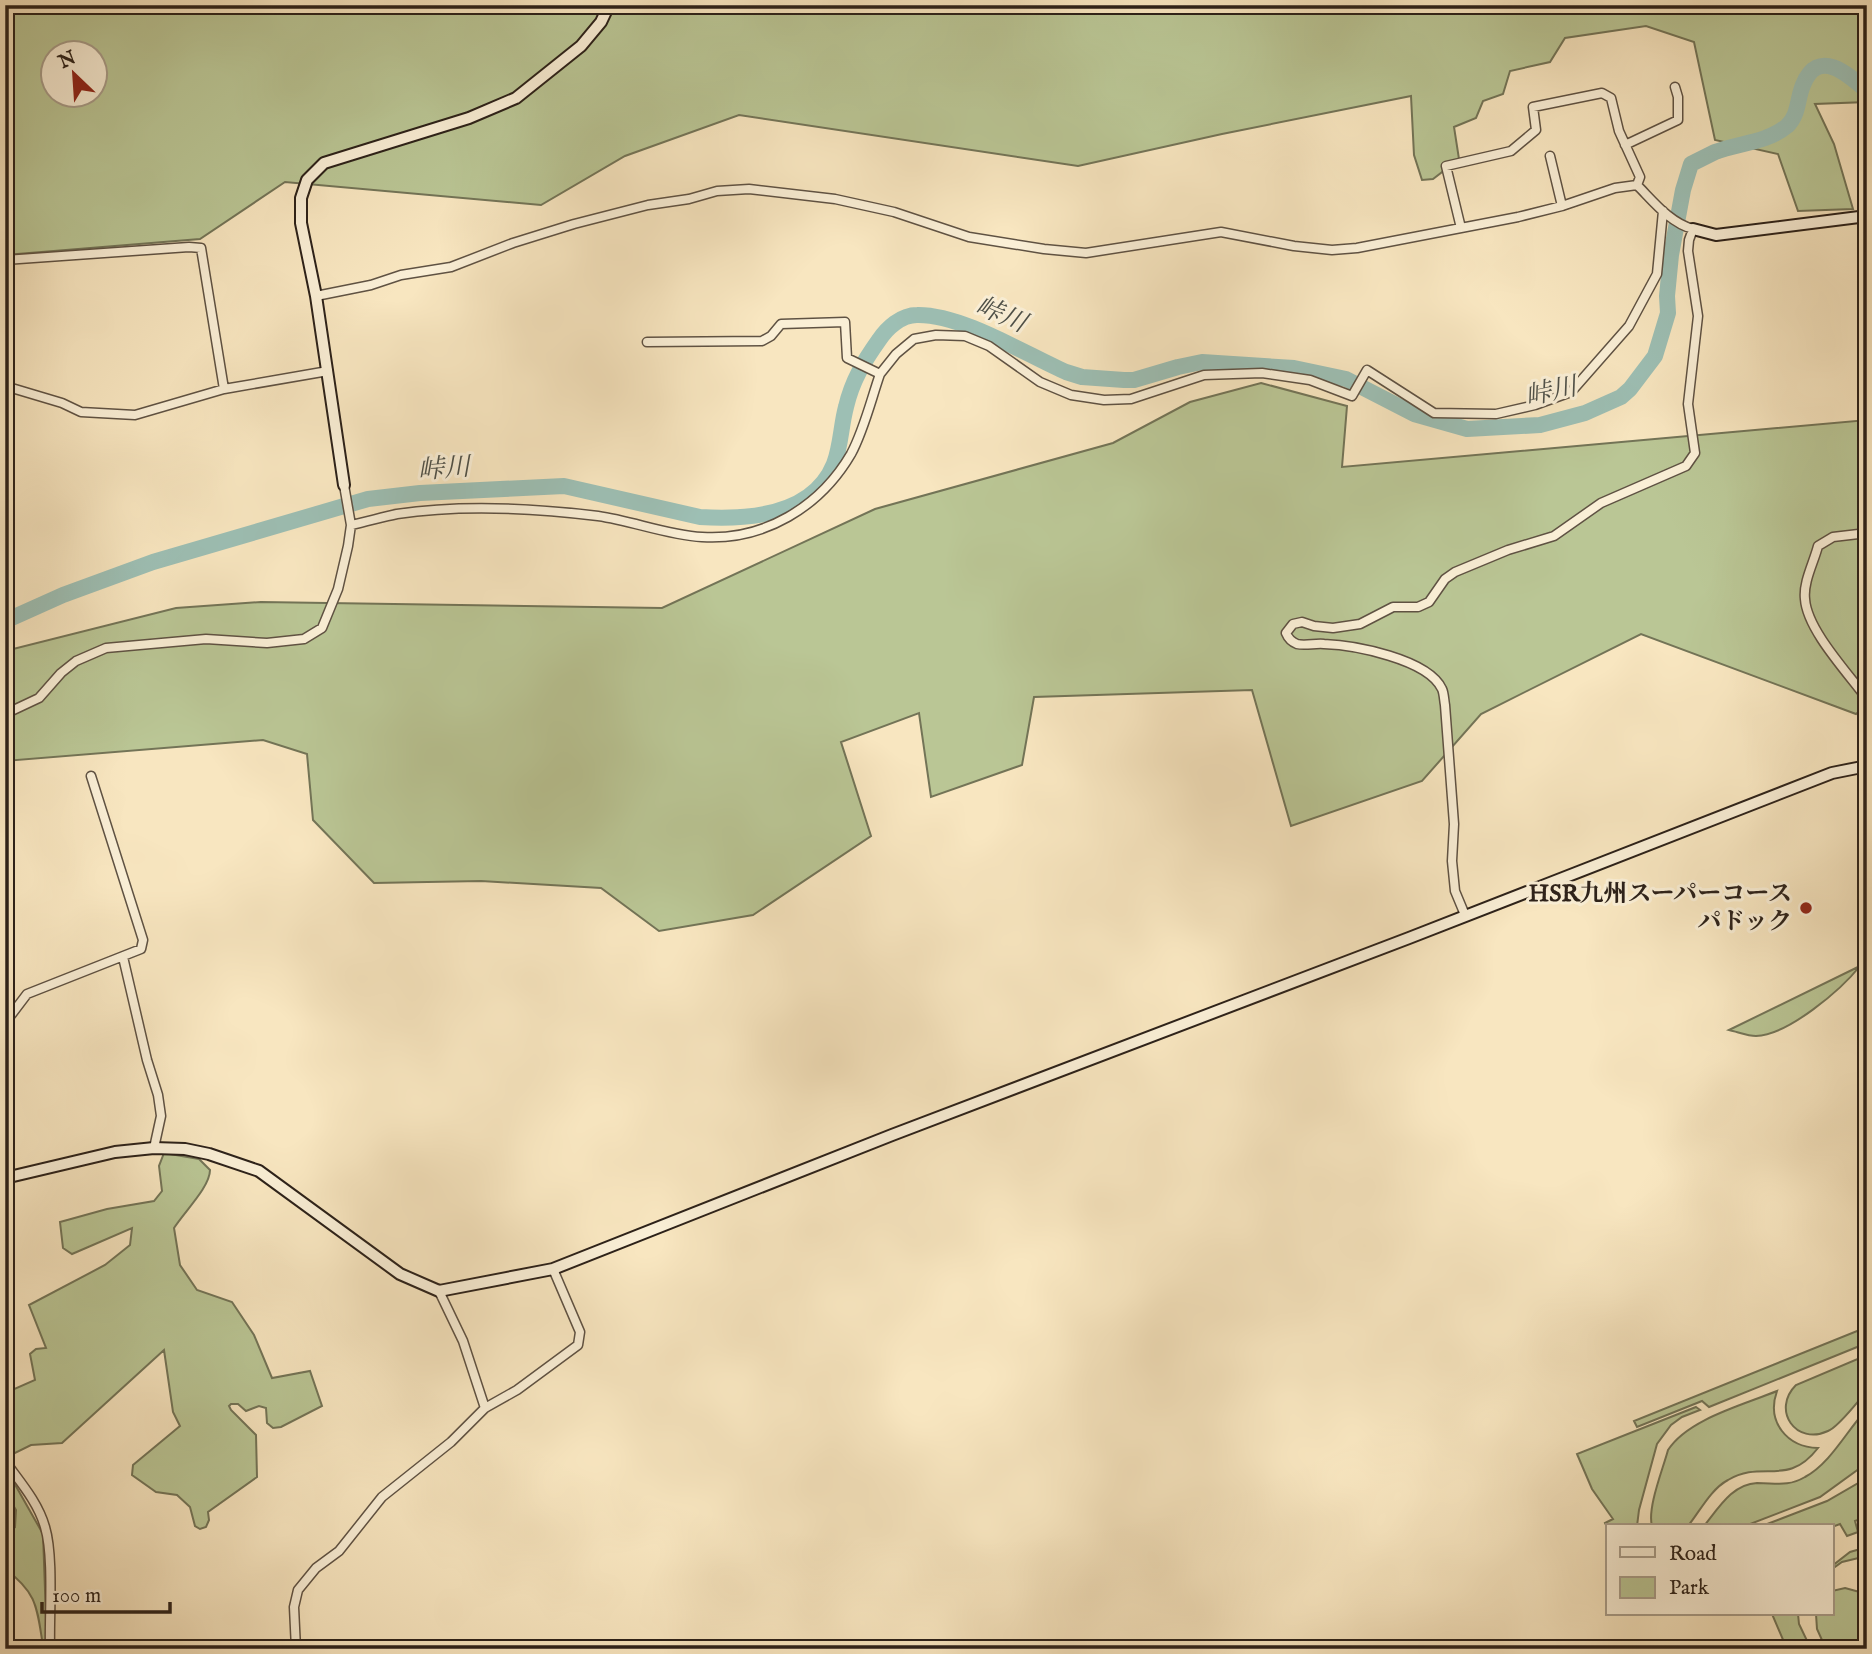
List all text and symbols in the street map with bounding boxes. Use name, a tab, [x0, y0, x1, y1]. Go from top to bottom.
north arrow	[38, 38, 108, 108]
text: N	[54, 46, 81, 75]
water label: 峠川	[971, 290, 1034, 342]
water label: 峠川	[1522, 370, 1583, 414]
water label: 峠川	[417, 451, 474, 487]
place label: HSR九州スーパーコース パドック	[1529, 879, 1792, 938]
marker: HSR九州スーパーコース パドック	[1798, 900, 1814, 916]
legend	[1606, 1524, 1834, 1616]
text: Road	[1669, 1541, 1717, 1568]
scale bar	[42, 1570, 170, 1614]
text: Park	[1669, 1575, 1710, 1602]
text: 100 m	[52, 1583, 101, 1610]

